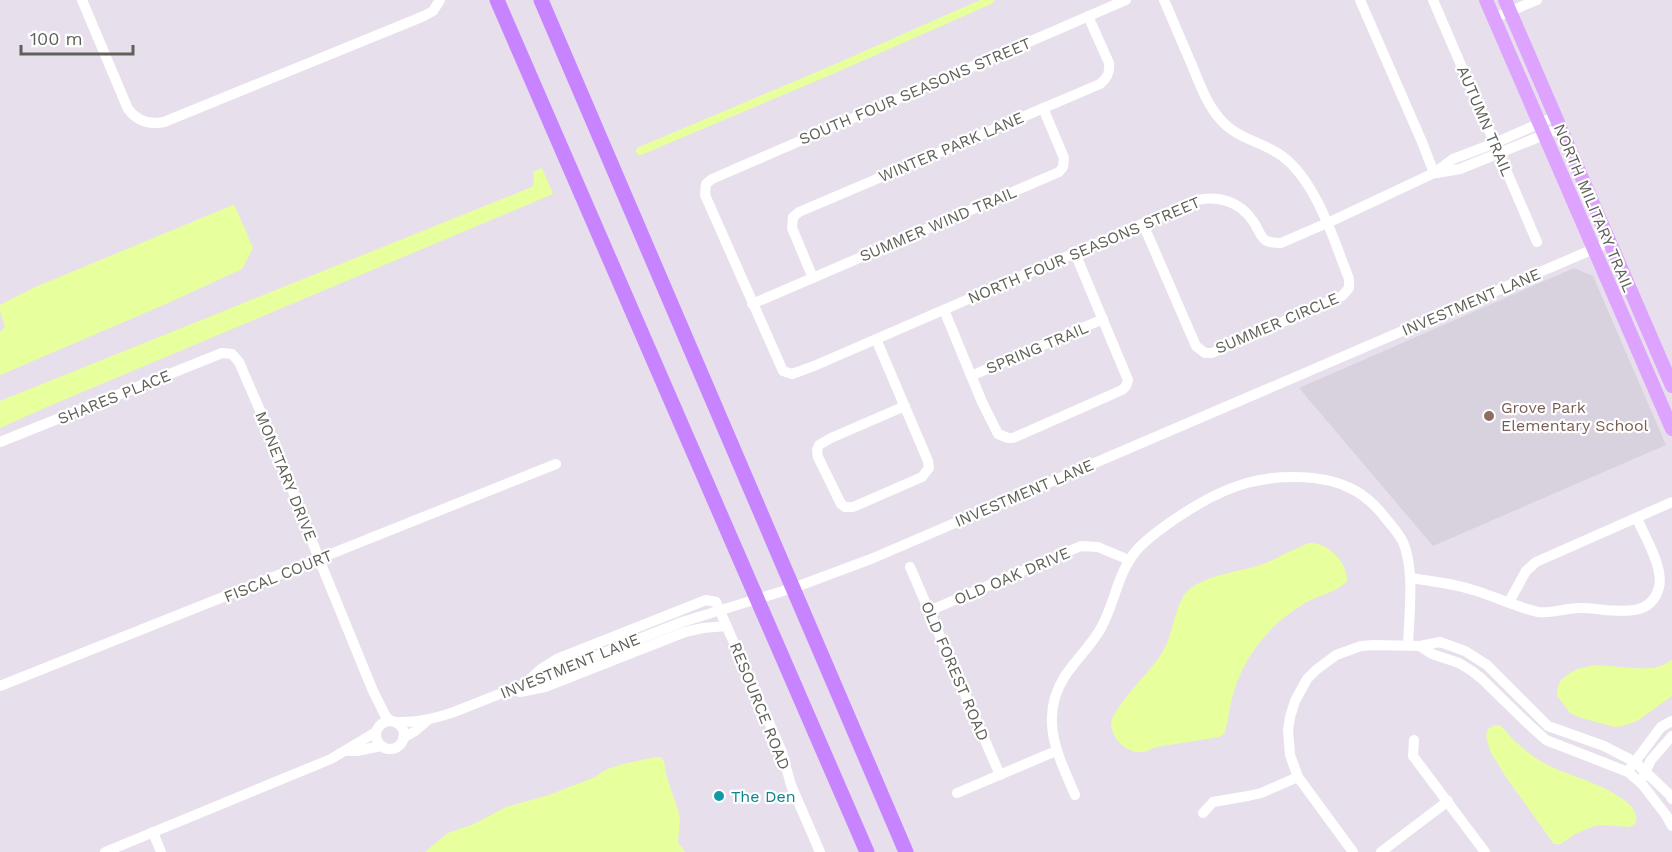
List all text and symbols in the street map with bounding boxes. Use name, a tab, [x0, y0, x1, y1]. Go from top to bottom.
scale bar	[21, 18, 134, 56]
text: 100 m	[30, 28, 83, 49]
street label: SOUTH FOUR SEASONS STREET	[796, 33, 1034, 149]
street label: AUTUMN TRAIL	[1453, 63, 1517, 179]
street label: WINTER PARK LANE	[876, 108, 1026, 186]
street label: NORTH MILITARY TRAIL	[1550, 121, 1638, 296]
street label: SUMMER WIND TRAIL	[857, 182, 1020, 266]
street label: NORTH FOUR SEASONS STREET	[965, 192, 1203, 308]
street label: INVESTMENT LANE	[1399, 264, 1543, 340]
street label: SUMMER CIRCLE	[1212, 288, 1342, 358]
street label: SPRING TRAIL	[983, 318, 1091, 378]
street label: SHARES PLACE	[55, 366, 173, 428]
place label: Grove Park Elementary School	[1501, 398, 1649, 435]
street label: MONETARY DRIVE	[251, 408, 321, 544]
marker: Grove Park Elementary School	[1482, 409, 1496, 423]
street label: INVESTMENT LANE	[952, 455, 1096, 531]
street label: OLD OAK DRIVE	[951, 543, 1073, 609]
street label: FISCAL COURT	[221, 546, 335, 606]
street label: OLD FOREST ROAD	[917, 598, 993, 744]
street label: INVESTMENT LANE	[497, 629, 643, 703]
street label: RESOURCE ROAD	[726, 639, 794, 773]
place label: The Den	[731, 787, 796, 806]
marker: The Den	[712, 789, 726, 803]

